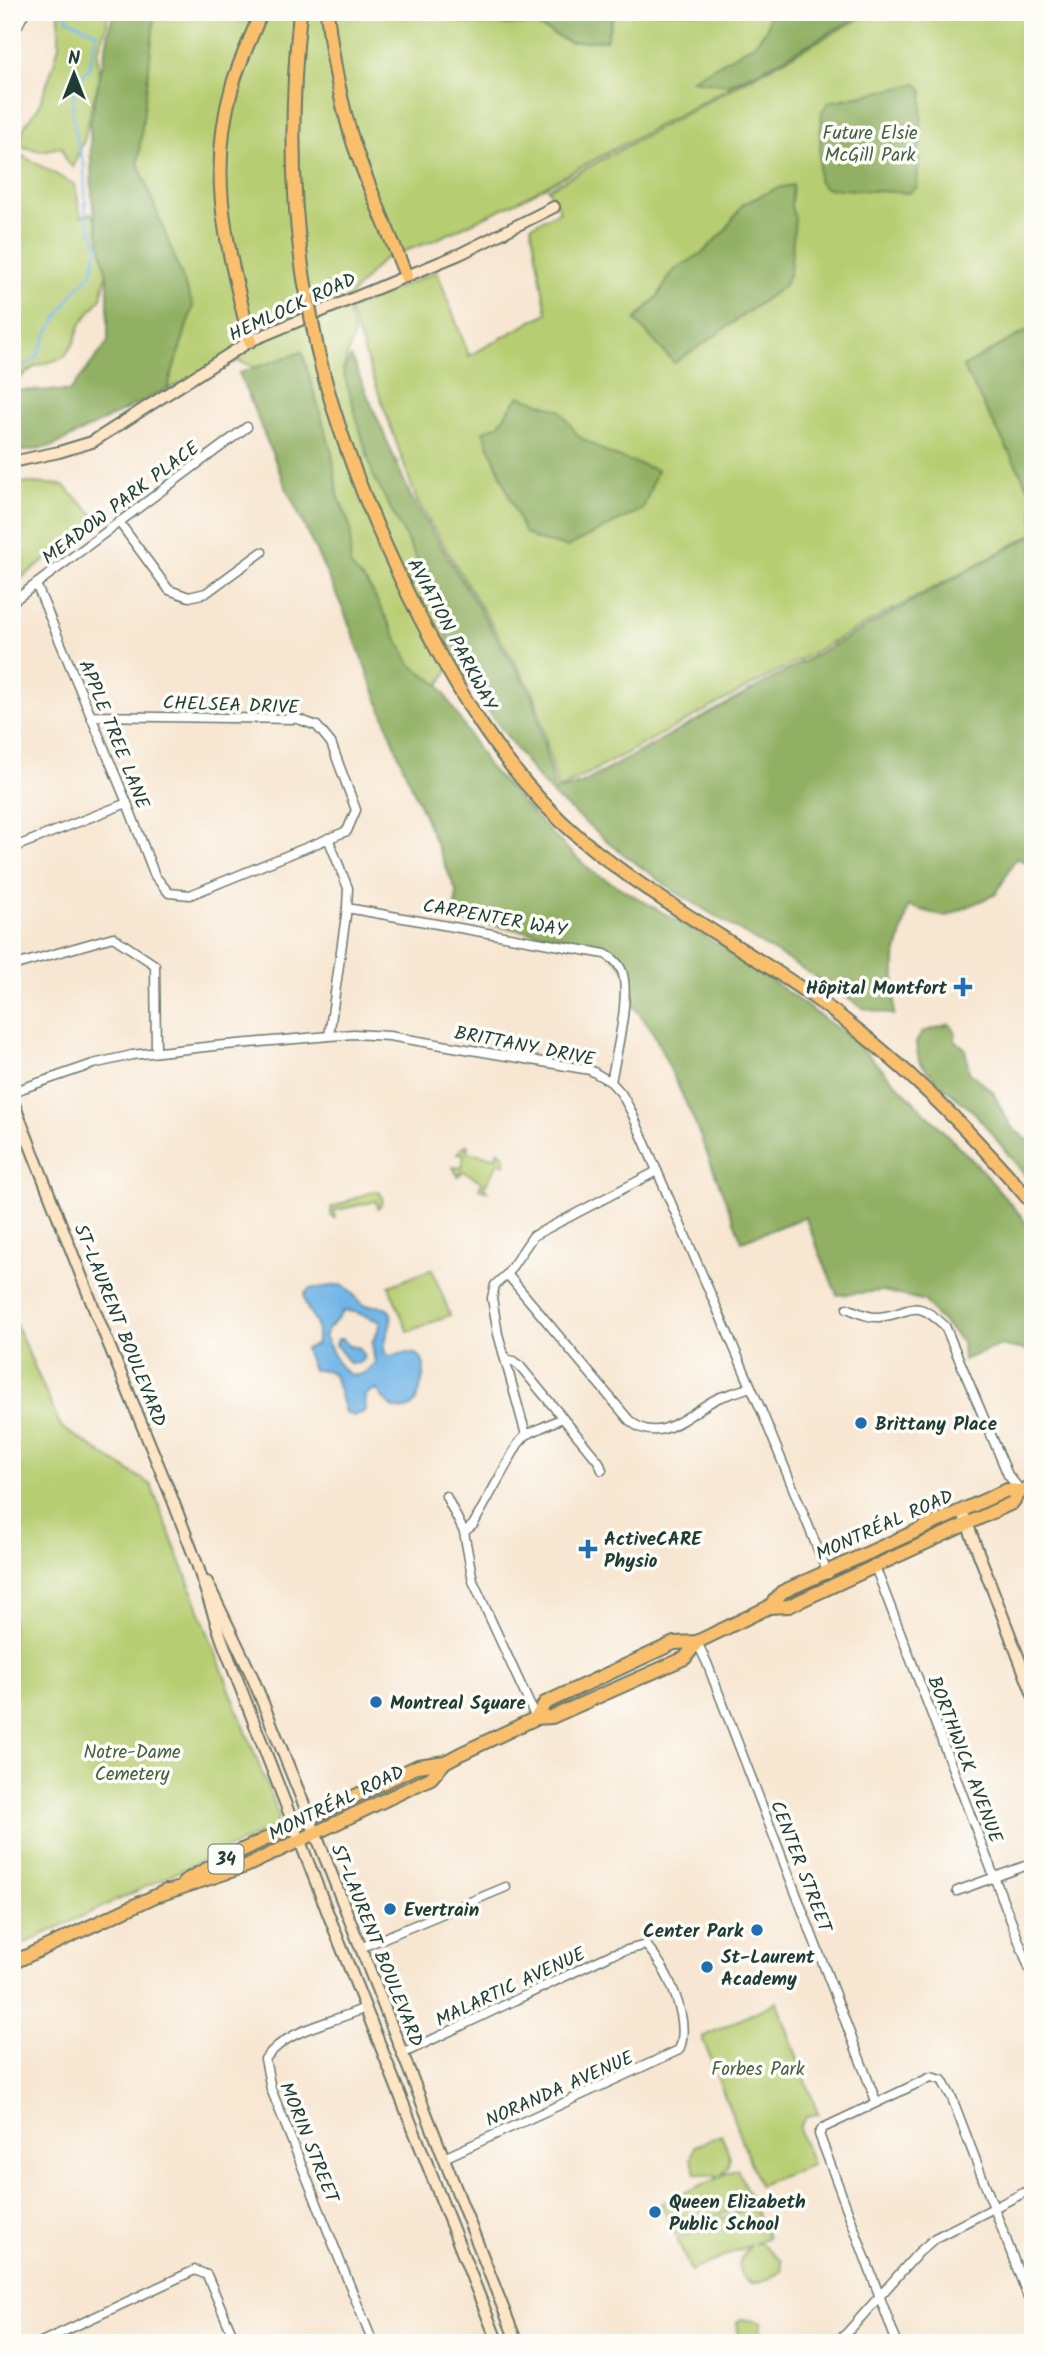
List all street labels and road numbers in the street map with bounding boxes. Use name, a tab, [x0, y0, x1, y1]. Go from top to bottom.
street label: HEMLOCK ROAD	[224, 265, 362, 350]
street label: MEADOW PARK PLACE	[36, 434, 207, 573]
street label: AVIATION PARKWAY	[398, 553, 505, 717]
street label: APPLE TREE LANE	[70, 656, 157, 815]
street label: CHELSEA DRIVE	[162, 689, 301, 723]
street label: CARPENTER WAY	[420, 892, 570, 947]
street label: BRITTANY DRIVE	[452, 1019, 598, 1075]
street label: ST-LAURENT BOULEVARD	[65, 1220, 174, 1432]
street label: MONTRÉAL ROAD	[811, 1482, 959, 1570]
street label: BORTHWICK AVENUE	[918, 1672, 1010, 1848]
street label: MONTRÉAL ROAD	[264, 1758, 410, 1850]
street label: CENTER STREET	[761, 1796, 840, 1939]
street label: ST-LAURENT BOULEVARD	[322, 1840, 431, 2052]
road number: 34	[208, 1844, 244, 1873]
street label: MALARTIC AVENUE	[431, 1939, 592, 2036]
street label: NORANDA AVENUE	[481, 2043, 640, 2136]
street label: MORIN STREET	[270, 2078, 347, 2209]

